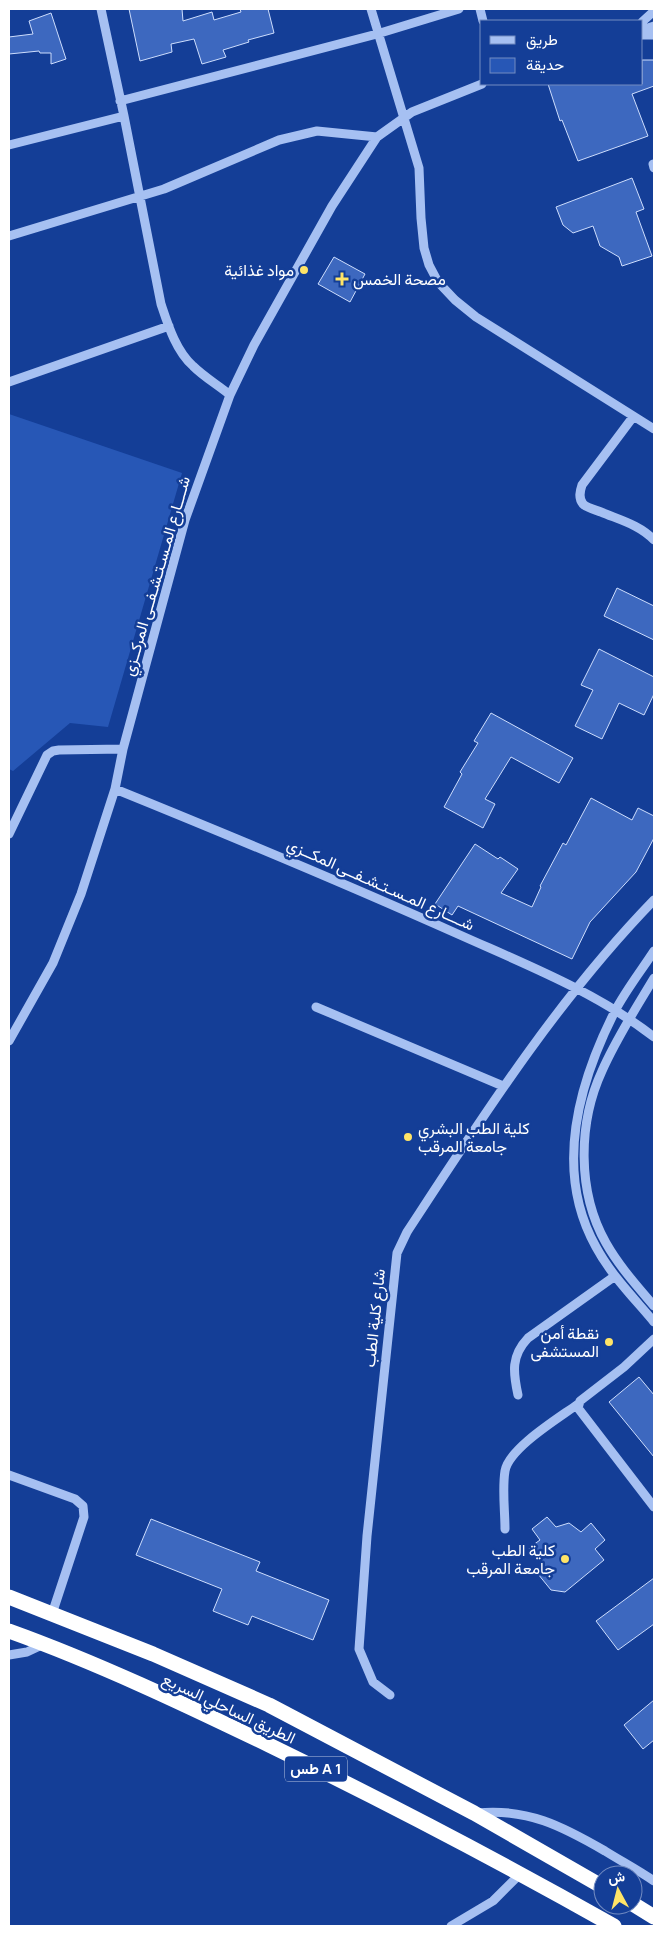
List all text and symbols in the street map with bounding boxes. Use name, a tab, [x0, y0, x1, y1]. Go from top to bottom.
legend	[480, 20, 643, 85]
text: طريق	[526, 29, 558, 50]
text: حديقة	[526, 54, 564, 75]
place label: مواد غذائية	[224, 259, 294, 281]
marker: مواد غذائية	[298, 264, 310, 276]
place label: مصحة الخمس	[353, 268, 446, 290]
marker: مصحة الخمس	[335, 272, 349, 286]
street label: شــــارع المـسـتـشـفــى المركــزي	[117, 474, 198, 679]
street label: شــــارع المـسـتـشـفــى المكــزي	[282, 833, 478, 938]
place label: كلية الطب البشري جامعة المرقب	[418, 1117, 530, 1157]
marker: كلية الطب البشري جامعة المرقب	[402, 1131, 414, 1143]
street label: شارع كلية الطب	[358, 1268, 391, 1368]
place label: نقطة أمن المستشفى	[530, 1322, 599, 1362]
marker: نقطة أمن المستشفى	[603, 1336, 615, 1348]
place label: كلية الطب جامعة المرقب	[466, 1539, 555, 1579]
marker: كلية الطب جامعة المرقب	[559, 1553, 571, 1565]
street label: الطريق الساحلي السريع	[158, 1667, 299, 1751]
road number: طس A 1	[285, 1756, 347, 1782]
north arrow	[593, 1865, 643, 1915]
text: ش	[607, 1866, 626, 1887]

